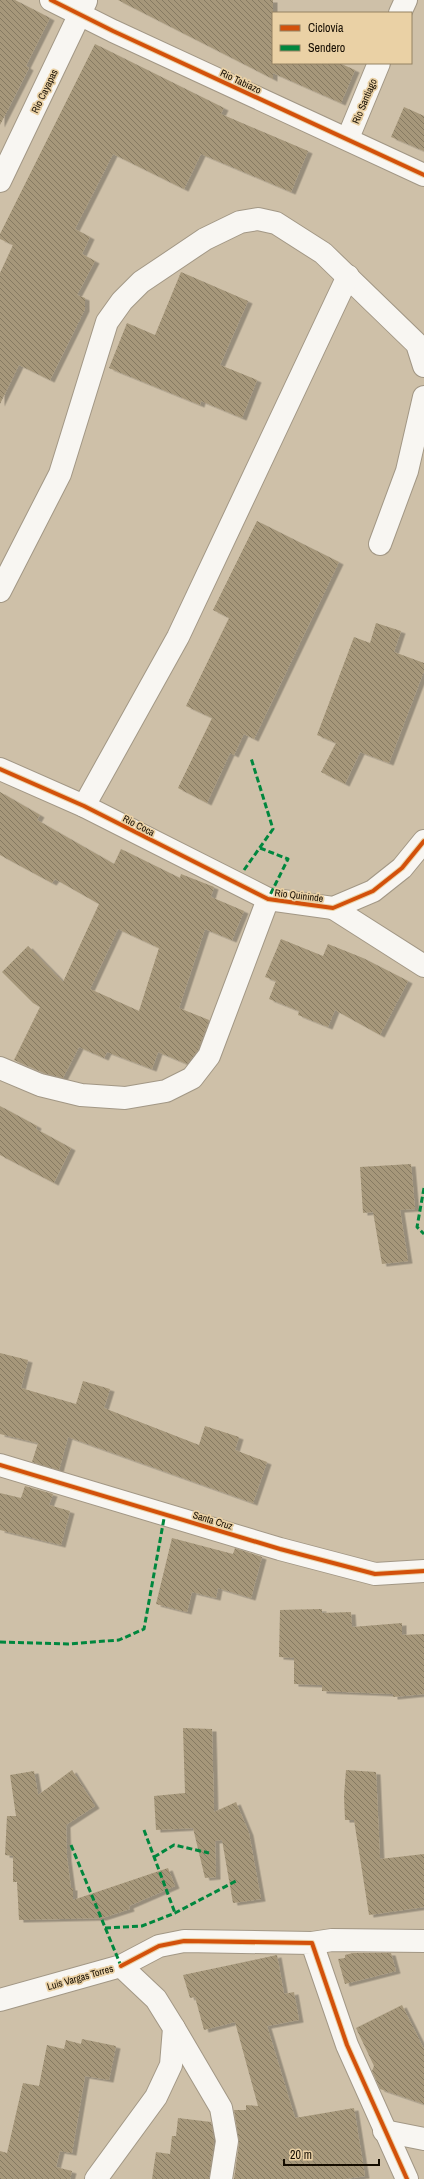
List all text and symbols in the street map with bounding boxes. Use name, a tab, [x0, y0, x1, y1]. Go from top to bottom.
legend	[272, 12, 412, 64]
text: Ciclovía	[308, 20, 344, 36]
text: Sendero	[308, 40, 345, 56]
street label: Rio Tabiazo	[218, 66, 264, 97]
street label: Rio Cayapas	[28, 67, 61, 115]
street label: Rio Santiago	[349, 76, 380, 126]
street label: Rio Coca	[121, 812, 157, 839]
street label: Rio Quininde	[274, 886, 324, 905]
street label: Santa Cruz	[191, 1508, 234, 1533]
street label: Luis Vargas Torres	[46, 1962, 115, 1993]
scale bar	[284, 2141, 379, 2167]
text: 20 m	[290, 2147, 312, 2163]

